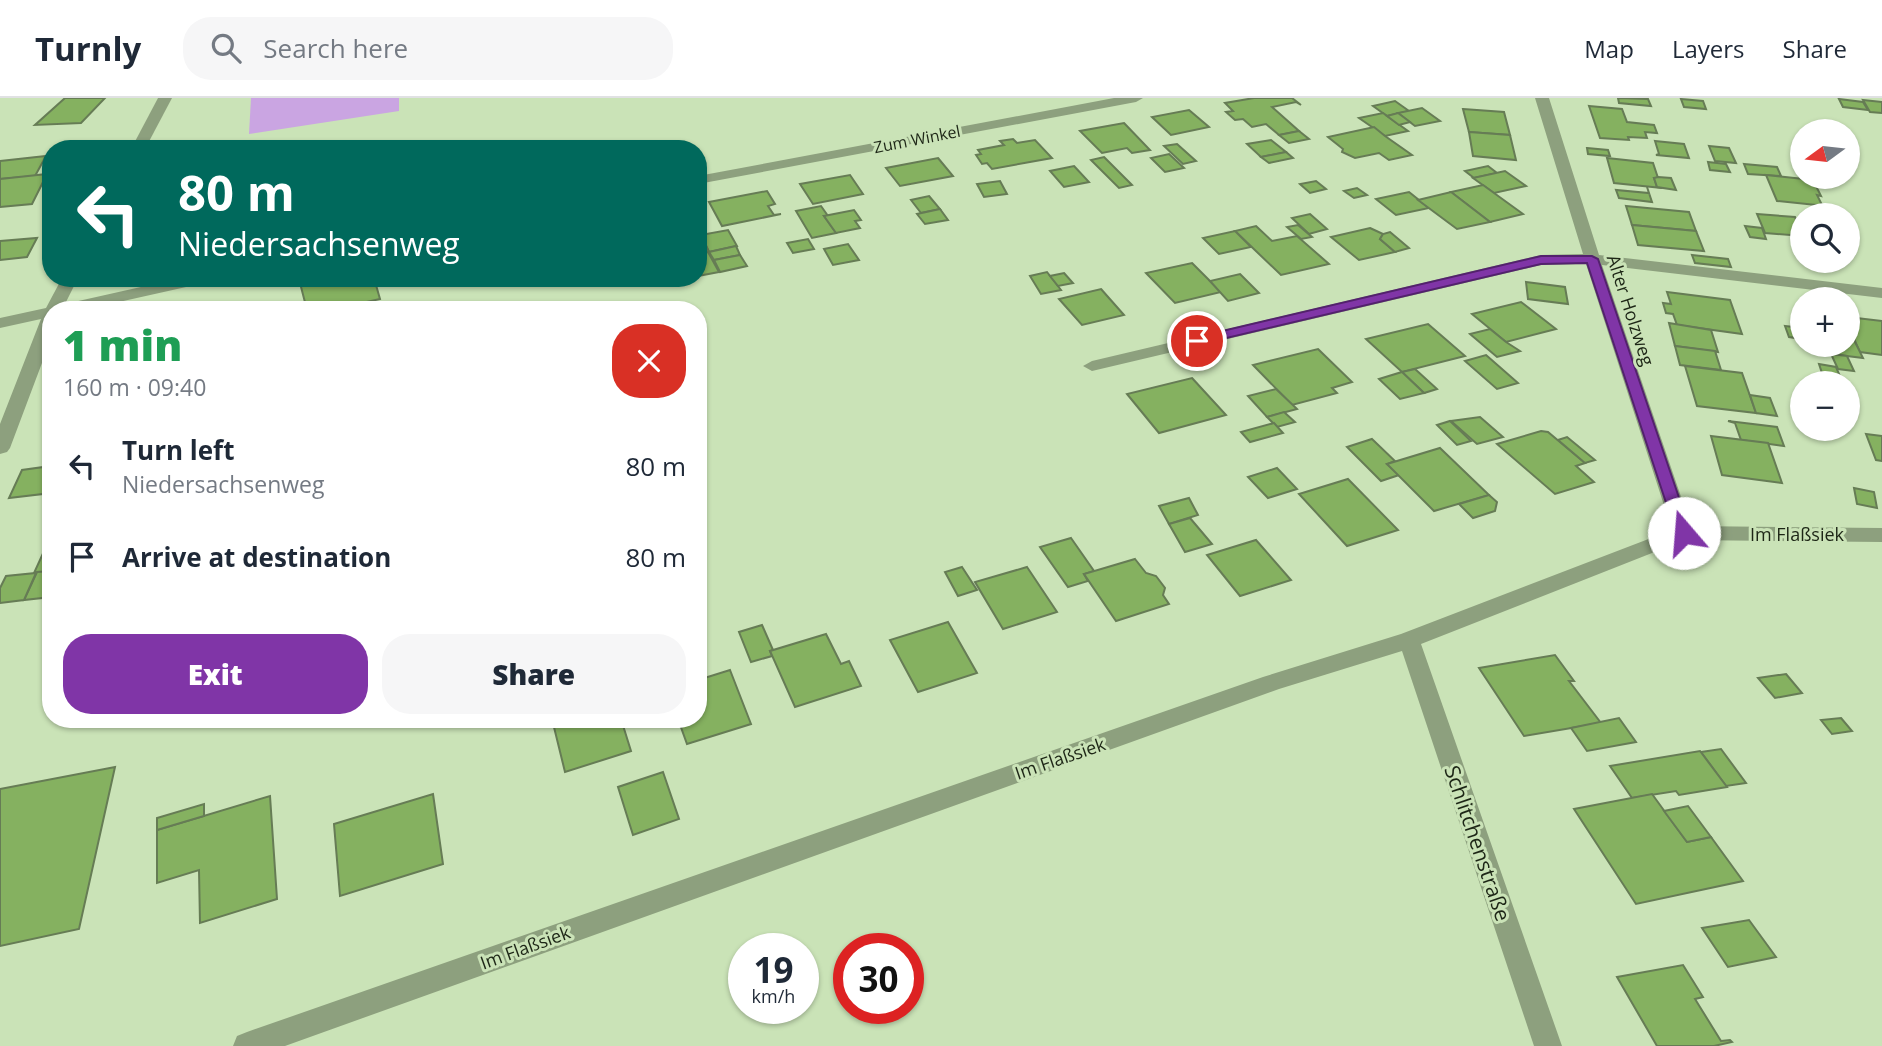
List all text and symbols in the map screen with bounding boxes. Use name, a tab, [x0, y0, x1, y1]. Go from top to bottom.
search box	[183, 17, 673, 80]
text: Turnly	[35, 26, 141, 71]
icon: search	[207, 29, 245, 67]
text: Search here	[263, 30, 408, 66]
text: Map	[1584, 32, 1634, 65]
text: Layers	[1672, 32, 1745, 65]
text: Share	[1783, 32, 1847, 65]
north arrow	[1790, 119, 1860, 189]
map controls	[1790, 119, 1860, 441]
street label: Zum Winkel	[872, 120, 962, 158]
text: 80 m	[178, 159, 295, 225]
icon: left	[63, 168, 154, 259]
button: search	[1790, 203, 1860, 273]
text: Niedersachsenweg	[178, 222, 460, 265]
street label: Alter Holzweg	[1602, 251, 1660, 369]
button: +	[1790, 287, 1860, 357]
pin	[1167, 311, 1227, 371]
text: 1 min	[63, 316, 182, 373]
icon: arrive	[1178, 322, 1216, 360]
button: close	[612, 324, 686, 398]
text: 160 m · 09:40	[63, 371, 206, 403]
button: −	[1790, 371, 1860, 441]
text: Turn left	[122, 432, 234, 468]
icon: left	[63, 447, 101, 485]
text: 80 m	[625, 448, 686, 484]
text: Niedersachsenweg	[122, 468, 325, 500]
position arrow	[1647, 496, 1721, 570]
street label: Im Flaßsiek	[1750, 522, 1845, 546]
icon: arrive	[63, 538, 101, 576]
text: Arrive at destination	[122, 539, 391, 575]
text: 80 m	[625, 539, 686, 575]
button: Exit	[63, 634, 368, 714]
button: Share	[382, 634, 686, 714]
street label: Im Flaßsiek	[1012, 731, 1109, 785]
street label: Schlitchenstraße	[1438, 761, 1518, 925]
street label: Im Flaßsiek	[477, 919, 574, 974]
speed limit sign: 30	[833, 933, 924, 1024]
text: 19	[753, 946, 794, 993]
text: km/h	[752, 984, 795, 1008]

